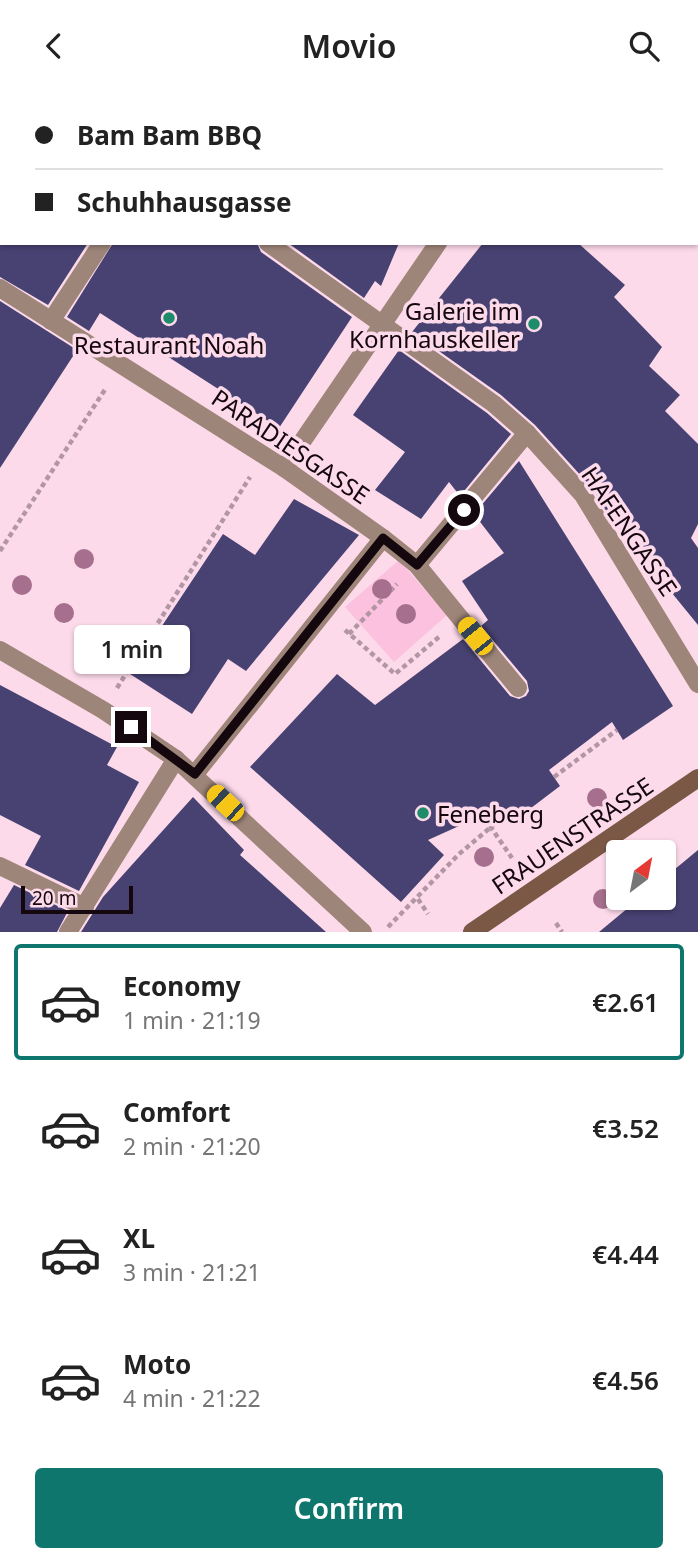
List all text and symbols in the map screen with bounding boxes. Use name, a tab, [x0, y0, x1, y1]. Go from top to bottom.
text: Movio	[301, 24, 397, 67]
icon: back	[35, 27, 73, 65]
icon: search	[625, 27, 663, 65]
text: Bam Bam BBQ	[77, 117, 262, 153]
text: Schuhhausgasse	[77, 184, 292, 220]
place label: Galerie im Kornhauskeller	[349, 294, 520, 355]
marker: Restaurant Noah	[161, 310, 177, 326]
marker: Galerie im Kornhauskeller	[526, 316, 542, 332]
place label: Restaurant Noah	[74, 328, 264, 361]
street label: PARADIESGASSE	[206, 381, 376, 511]
street label: HAFENGASSE	[574, 460, 686, 602]
route start	[448, 494, 480, 526]
car	[454, 613, 497, 659]
callout: 1 min	[73, 625, 189, 675]
text: 1 min	[101, 633, 163, 665]
route end	[115, 711, 147, 743]
street label: FRAUENSTRASSE	[485, 769, 659, 901]
car	[203, 781, 248, 825]
place label: Feneberg	[437, 797, 544, 830]
marker: Feneberg	[415, 805, 431, 821]
north arrow	[606, 840, 676, 910]
map controls	[606, 840, 676, 910]
scale bar	[21, 883, 133, 915]
text: 20 m	[32, 885, 76, 911]
text: Economy	[123, 968, 241, 1004]
icon: car	[39, 971, 102, 1034]
text: €2.61	[592, 984, 659, 1020]
text: 1 min · 21:19	[123, 1004, 261, 1036]
text: Comfort	[123, 1094, 231, 1130]
icon: car	[39, 1097, 102, 1160]
text: €3.52	[592, 1110, 659, 1146]
text: 2 min · 21:20	[123, 1130, 261, 1162]
text: XL	[123, 1220, 155, 1256]
icon: car	[39, 1223, 102, 1286]
text: €4.44	[592, 1236, 659, 1272]
text: 3 min · 21:21	[123, 1256, 261, 1288]
text: Moto	[123, 1346, 191, 1382]
icon: car	[39, 1349, 102, 1412]
text: €4.56	[592, 1362, 659, 1398]
text: 4 min · 21:22	[123, 1382, 261, 1414]
button: Confirm	[35, 1468, 663, 1548]

